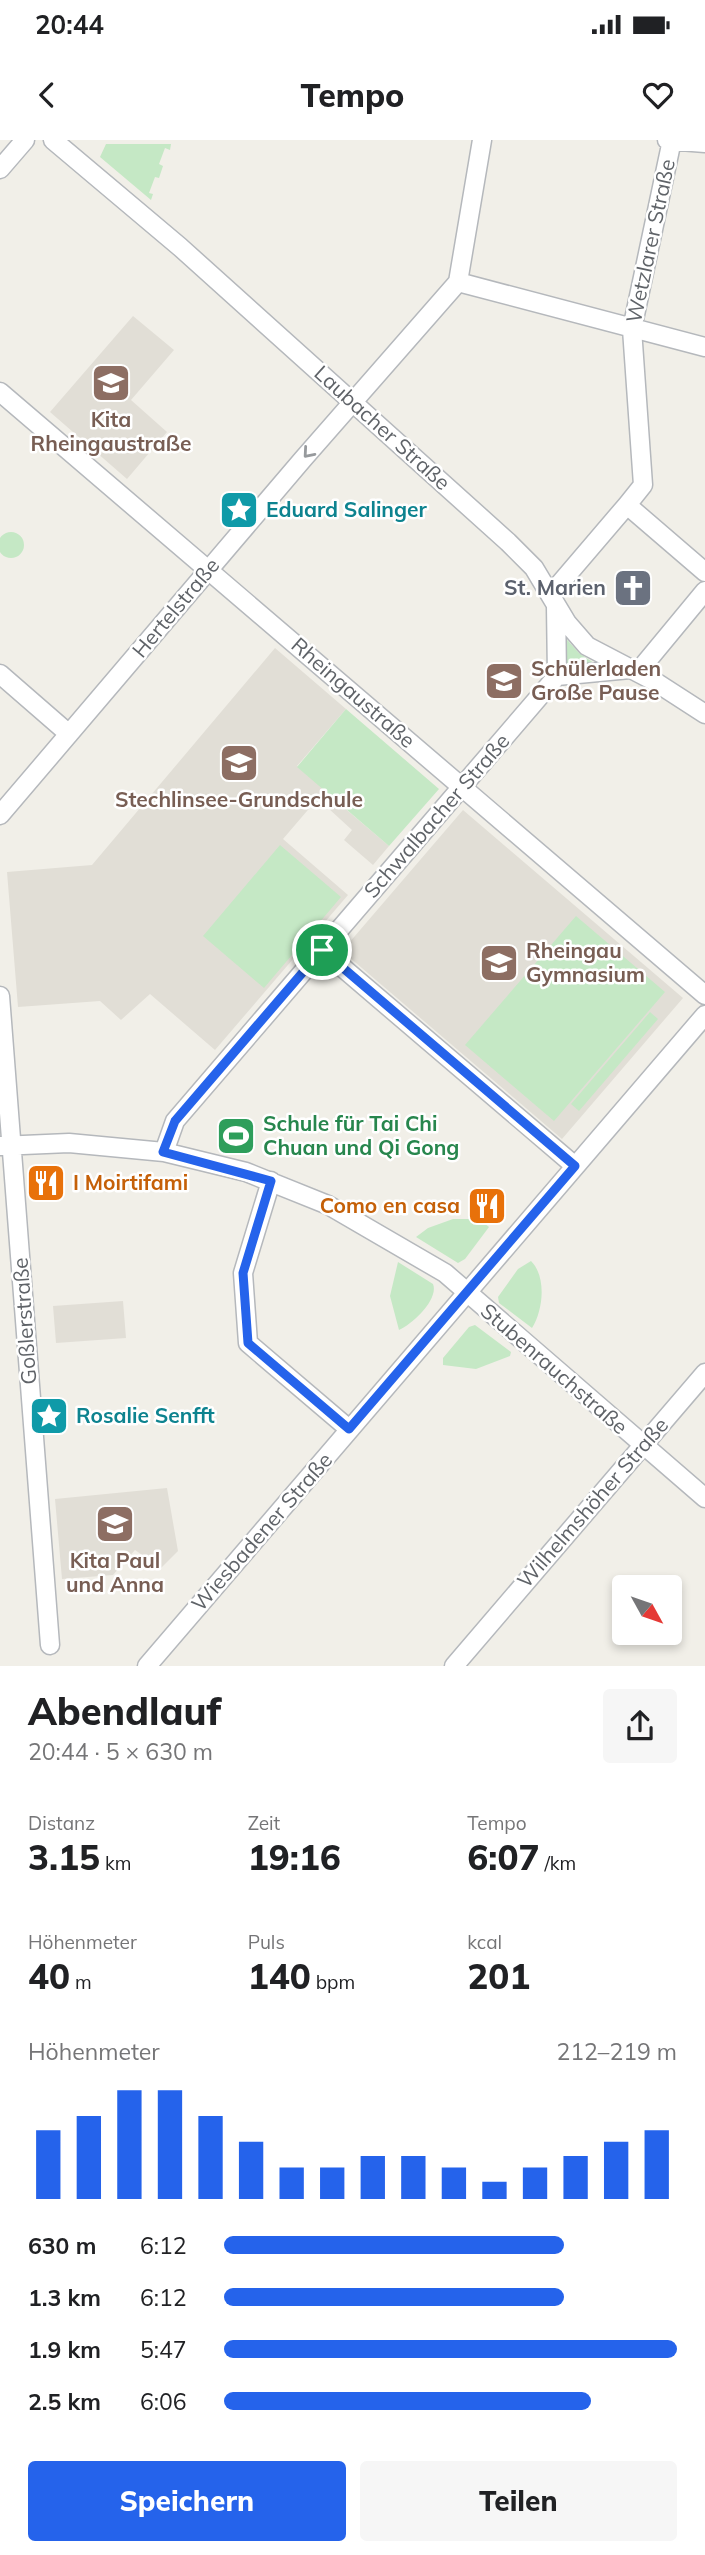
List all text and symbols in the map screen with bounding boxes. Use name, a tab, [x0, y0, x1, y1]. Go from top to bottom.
text: 20:44	[35, 8, 104, 41]
text: Tempo	[301, 75, 404, 115]
icon: back	[28, 76, 66, 114]
icon: heart	[639, 76, 677, 114]
street label: Wetzlarer Straße	[620, 157, 680, 325]
street label: Laubacher Straße	[309, 359, 456, 495]
school or university icon: Kita Rheingaustraße	[90, 362, 132, 404]
place label: Kita Rheingaustraße	[31, 406, 191, 456]
one-way arrow	[304, 445, 316, 458]
place icon: Eduard Salinger	[218, 489, 260, 531]
place label: Eduard Salinger	[266, 496, 428, 522]
street label: Hertelstraße	[126, 552, 224, 662]
church icon: St. Marien	[612, 567, 654, 609]
place label: St. Marien	[504, 574, 606, 600]
street label: Rheingaustraße	[286, 631, 421, 753]
place label: Schülerladen Große Pause	[531, 655, 661, 705]
school or university icon: Schülerladen Große Pause	[483, 660, 525, 702]
street label: Schwalbacher Straße	[358, 728, 515, 903]
school or university icon: Stechlinsee-Grundschule	[218, 742, 260, 784]
place label: Stechlinsee-Grundschule	[115, 786, 363, 812]
pin	[292, 920, 352, 980]
icon: arrive	[303, 931, 341, 969]
place label: Rheingau Gymnasium	[526, 937, 645, 987]
school or university icon: Rheingau Gymnasium	[478, 942, 520, 984]
place label: Schule für Tai Chi Chuan und Qi Gong	[263, 1110, 459, 1160]
sports icon: Schule für Tai Chi Chuan und Qi Gong	[215, 1115, 257, 1157]
restaurant icon: I Moirtifami	[25, 1162, 67, 1204]
place label: I Moirtifami	[73, 1169, 188, 1195]
restaurant icon: Como en casa	[466, 1185, 508, 1227]
place label: Como en casa	[320, 1192, 460, 1218]
street label: Goßlerstraße	[7, 1257, 41, 1385]
street label: Stubenrauchstraße	[476, 1297, 633, 1439]
place icon: Rosalie Senfft	[28, 1395, 70, 1437]
place label: Rosalie Senfft	[76, 1402, 215, 1428]
street label: Wilhelmshöher Straße	[511, 1412, 673, 1593]
street label: Wiesbadener Straße	[185, 1447, 337, 1616]
school or university icon: Kita Paul und Anna	[94, 1503, 136, 1545]
place label: Kita Paul und Anna	[66, 1547, 164, 1597]
north arrow	[612, 1575, 682, 1645]
map controls	[612, 1575, 682, 1645]
text: Abendlauf	[28, 1687, 221, 1735]
button: share	[603, 1689, 677, 1763]
text: 20:44 · 5 × 630 m	[28, 1737, 213, 1766]
text: Distanz	[28, 1811, 95, 1835]
text: Zeit	[248, 1811, 280, 1835]
text: Tempo	[467, 1811, 527, 1835]
text: 3.15	[28, 1835, 100, 1879]
text: 19:16	[248, 1835, 341, 1879]
text: 6:07	[467, 1835, 539, 1879]
text: km	[100, 1851, 132, 1875]
text: /km	[539, 1851, 576, 1875]
text: Höhenmeter	[28, 1930, 137, 1954]
text: Puls	[248, 1930, 285, 1954]
text: kcal	[467, 1930, 502, 1954]
text: 40	[28, 1954, 70, 1998]
text: 140	[248, 1954, 311, 1998]
text: 201	[467, 1954, 530, 1998]
text: m	[70, 1970, 92, 1994]
text: bpm	[311, 1970, 355, 1994]
text: Höhenmeter	[28, 2037, 160, 2066]
text: 212–219 m	[556, 2037, 677, 2066]
text: 630 m	[28, 2231, 96, 2260]
text: 6:12	[140, 2231, 187, 2260]
text: 1.3 km	[28, 2283, 101, 2312]
text: 6:12	[140, 2283, 187, 2312]
text: 1.9 km	[28, 2335, 101, 2364]
text: 5:47	[140, 2335, 187, 2364]
text: 2.5 km	[28, 2387, 101, 2416]
text: 6:06	[140, 2387, 187, 2416]
button: Speichern	[28, 2461, 346, 2541]
button: Teilen	[360, 2461, 677, 2541]

